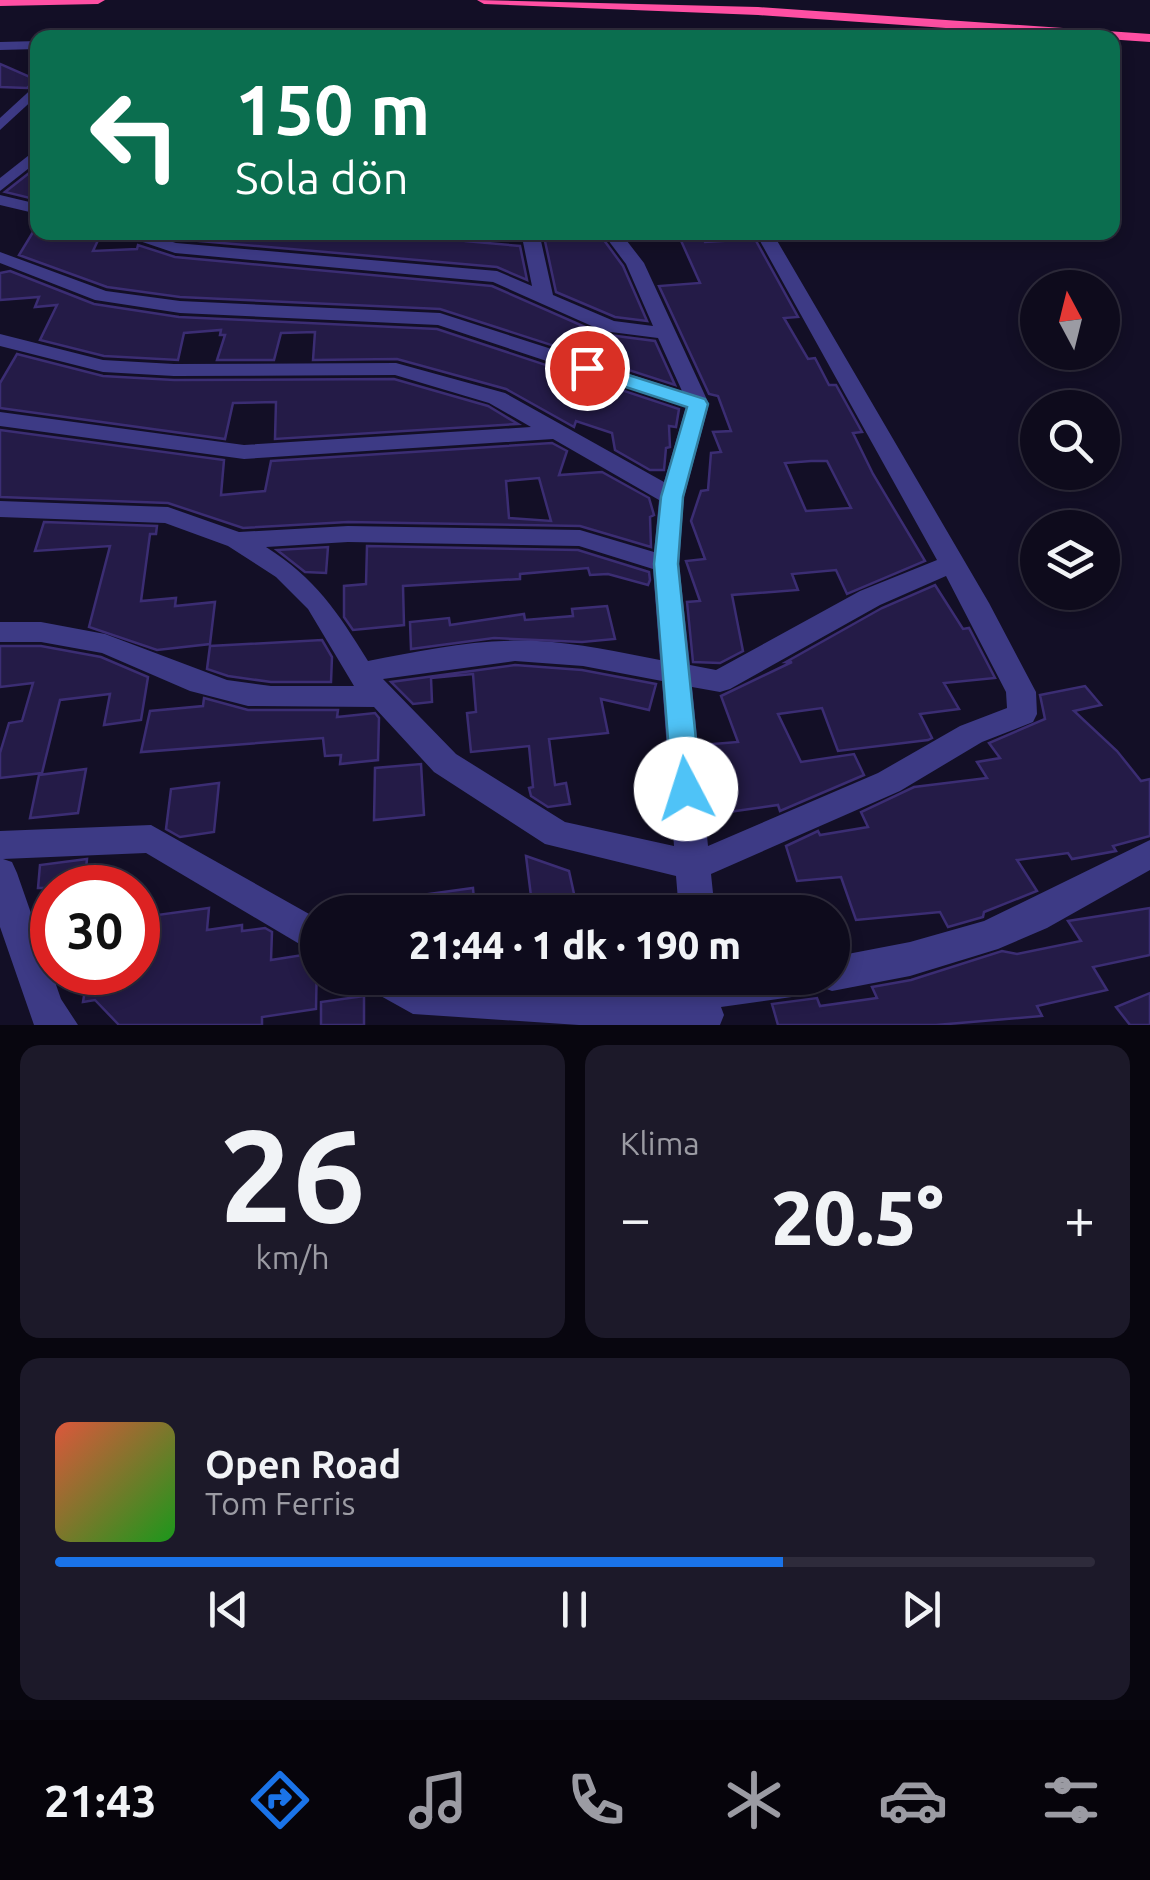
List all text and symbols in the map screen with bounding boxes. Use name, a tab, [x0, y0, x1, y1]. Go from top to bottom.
icon: left	[70, 70, 200, 200]
text: 150 m	[235, 70, 430, 148]
text: Sola dön	[235, 152, 409, 203]
north arrow	[1020, 270, 1120, 370]
map controls	[1020, 270, 1120, 610]
pin	[545, 326, 630, 411]
icon: arrive	[560, 341, 615, 396]
button: search	[1020, 390, 1120, 490]
button: layers	[1020, 510, 1120, 610]
position arrow	[634, 737, 738, 841]
speed limit sign: 30	[30, 865, 160, 995]
text: 21:44 · 1 dk · 190 m	[409, 924, 741, 966]
text: 26	[219, 1101, 366, 1247]
text: Klima	[620, 1125, 700, 1161]
text: 20.5°	[771, 1175, 944, 1259]
text: −	[620, 1187, 651, 1248]
text: +	[1064, 1187, 1095, 1248]
text: km/h	[256, 1239, 329, 1275]
text: Open Road	[205, 1443, 401, 1485]
text: Tom Ferris	[205, 1485, 355, 1521]
icon: previous	[201, 1582, 256, 1637]
icon: pause	[547, 1582, 602, 1637]
icon: next	[894, 1582, 949, 1637]
icon: directions	[245, 1765, 315, 1835]
icon: music	[403, 1765, 473, 1835]
icon: phone	[561, 1765, 631, 1835]
icon: climate	[719, 1765, 789, 1835]
icon: car	[878, 1765, 948, 1835]
icon: filters	[1036, 1765, 1106, 1835]
text: 21:43	[44, 1775, 157, 1826]

